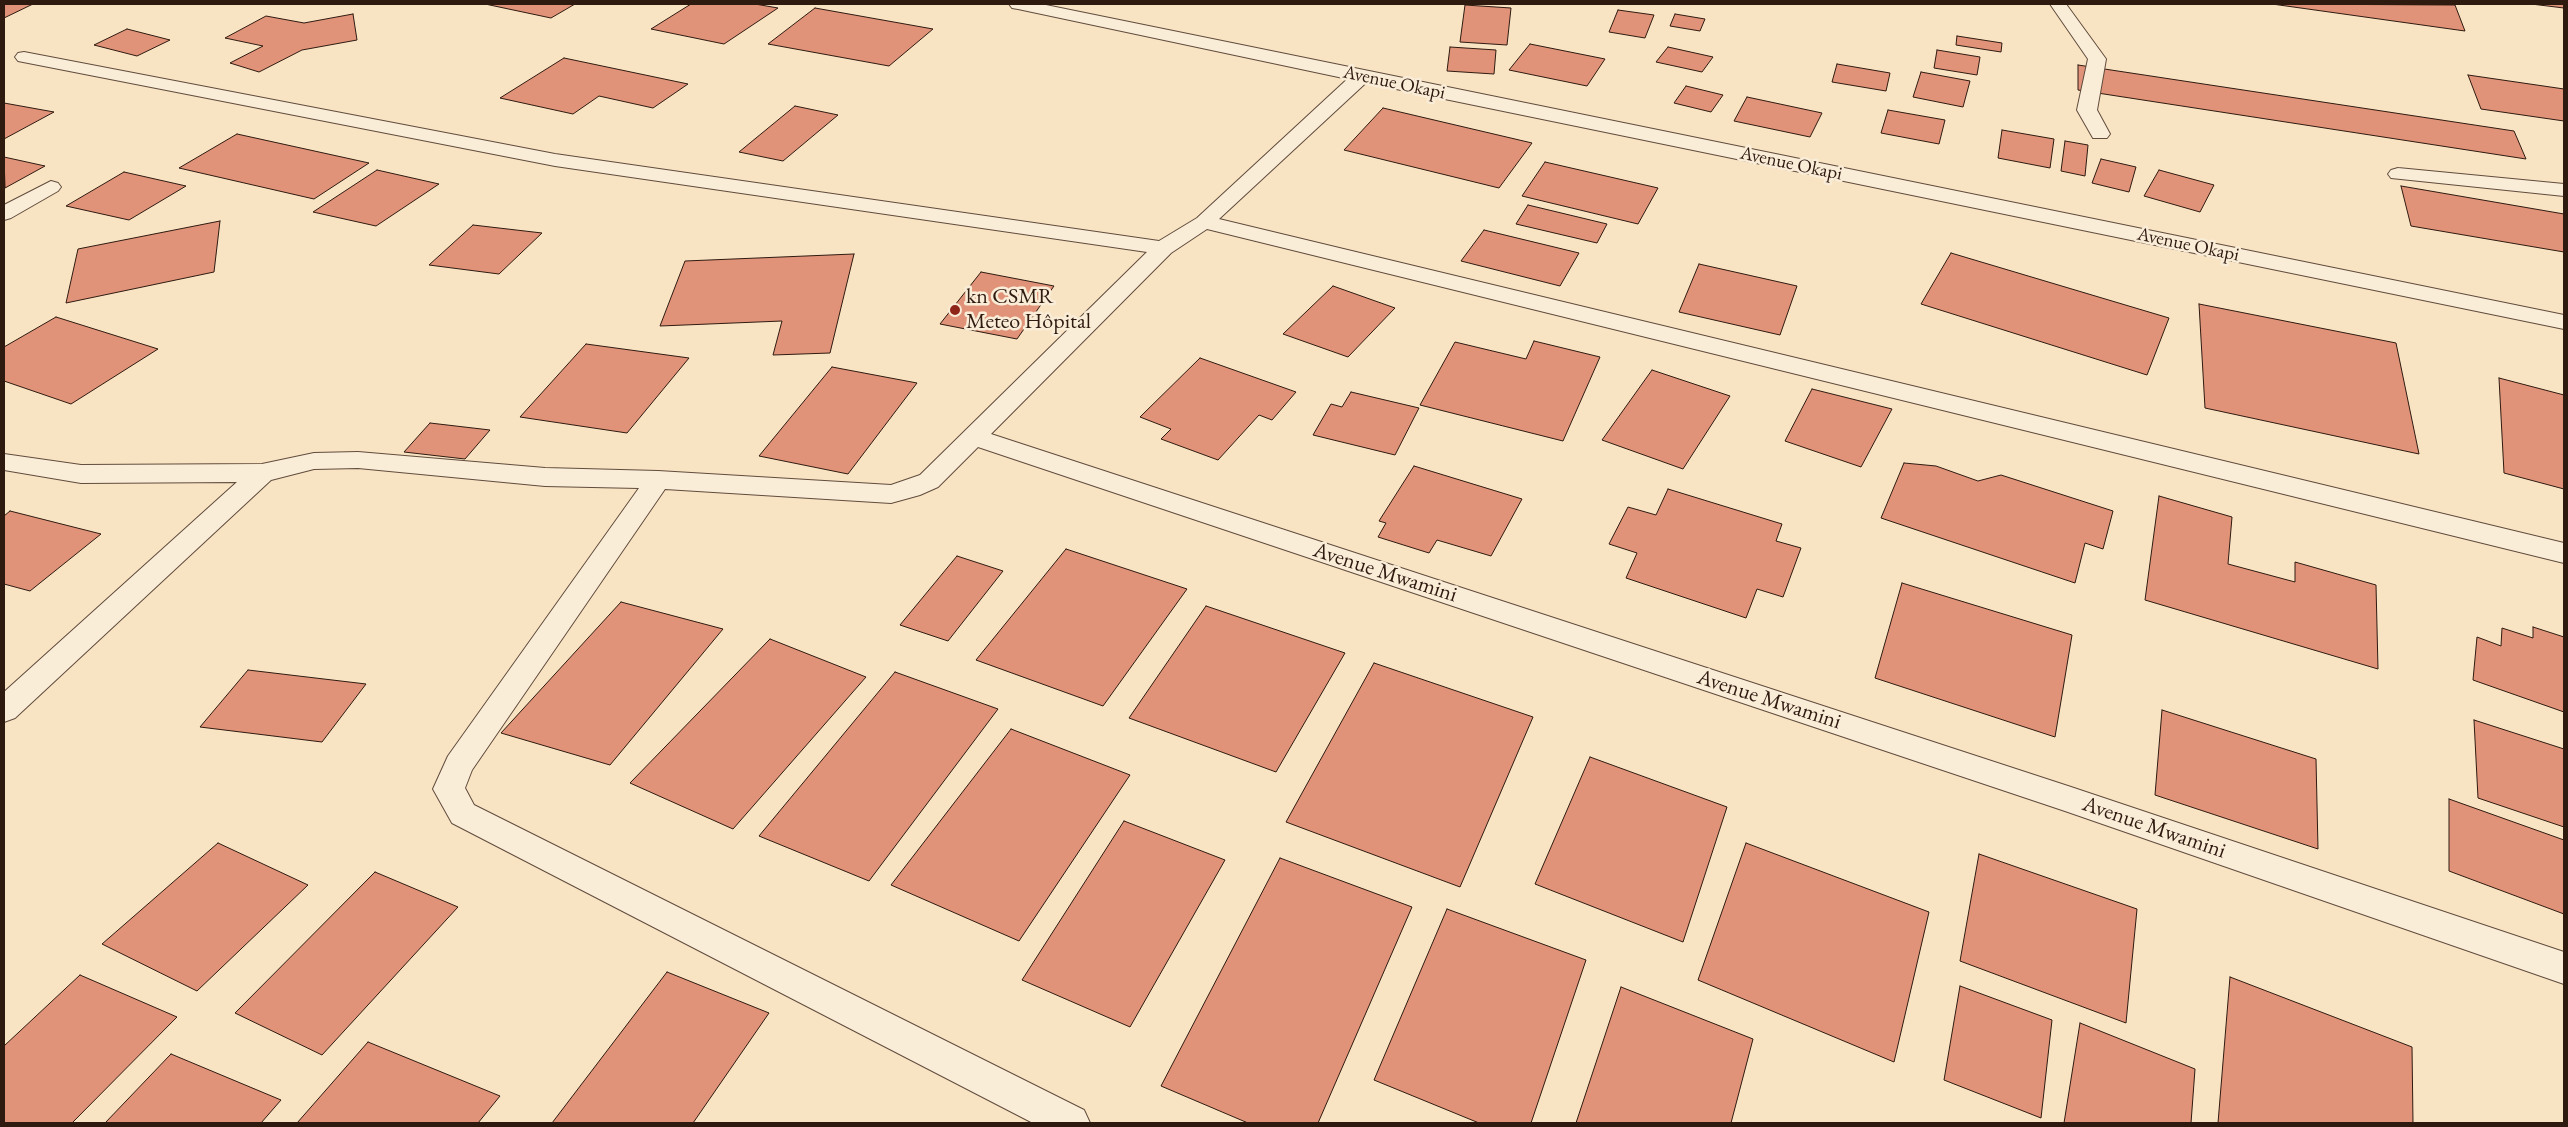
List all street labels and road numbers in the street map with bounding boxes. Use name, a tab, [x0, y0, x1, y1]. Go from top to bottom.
street label: Avenue Okapi	[1341, 61, 1447, 105]
street label: Avenue Okapi	[1738, 142, 1844, 186]
street label: Avenue Okapi	[2135, 223, 2241, 267]
street label: Avenue Mwamini	[1310, 537, 1460, 609]
street label: Avenue Mwamini	[1694, 664, 1844, 736]
street label: Avenue Mwamini	[2079, 791, 2229, 865]

